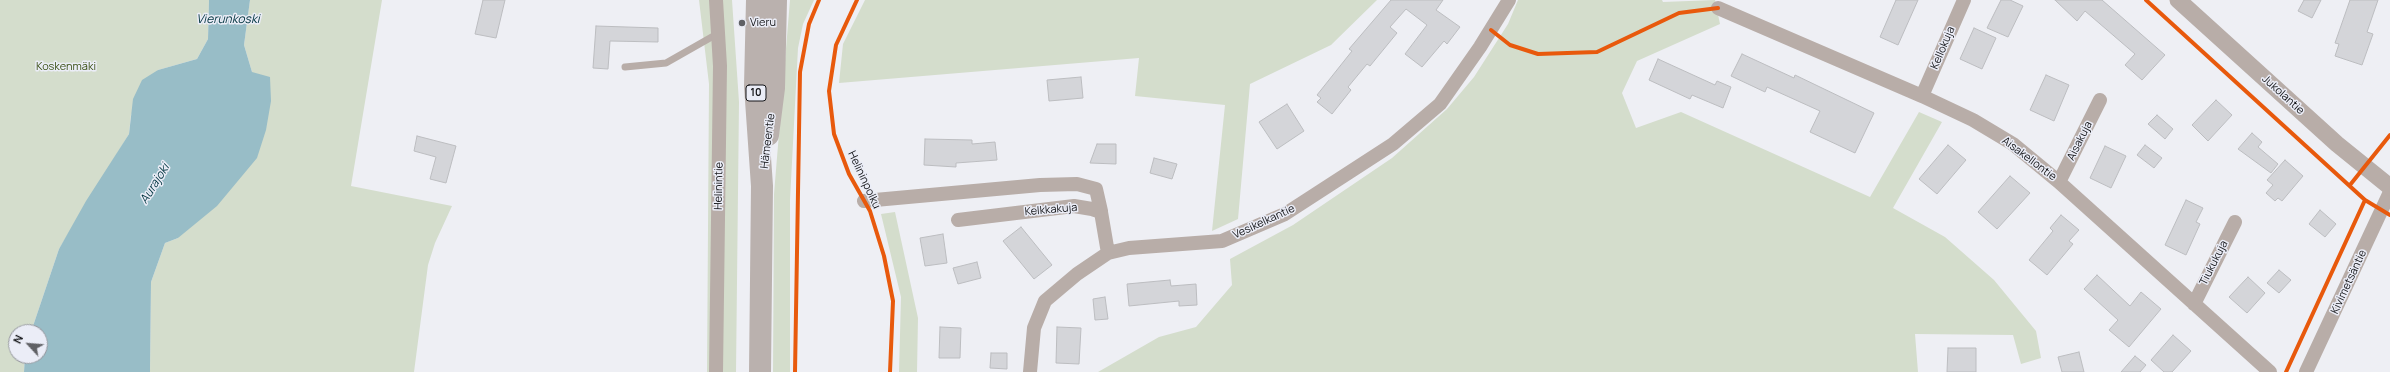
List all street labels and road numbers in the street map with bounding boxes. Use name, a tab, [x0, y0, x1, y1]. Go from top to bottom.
street label: Kellokuja	[1928, 25, 1958, 71]
street label: Jukolantie	[2259, 73, 2307, 117]
road number: 10	[746, 85, 766, 101]
street label: Hämeentie	[758, 113, 778, 169]
street label: Aisakuja	[2065, 119, 2095, 163]
street label: Aisakellontie	[1999, 134, 2059, 184]
street label: Helininpolku	[845, 149, 883, 211]
street label: Helinintie	[712, 162, 726, 210]
street label: Kelkkakuja	[1024, 201, 1078, 219]
street label: Vesikelkantie	[1231, 202, 1297, 242]
street label: Tiukukuja	[2197, 238, 2231, 288]
street label: Kivimetsäntie	[2328, 248, 2370, 316]

